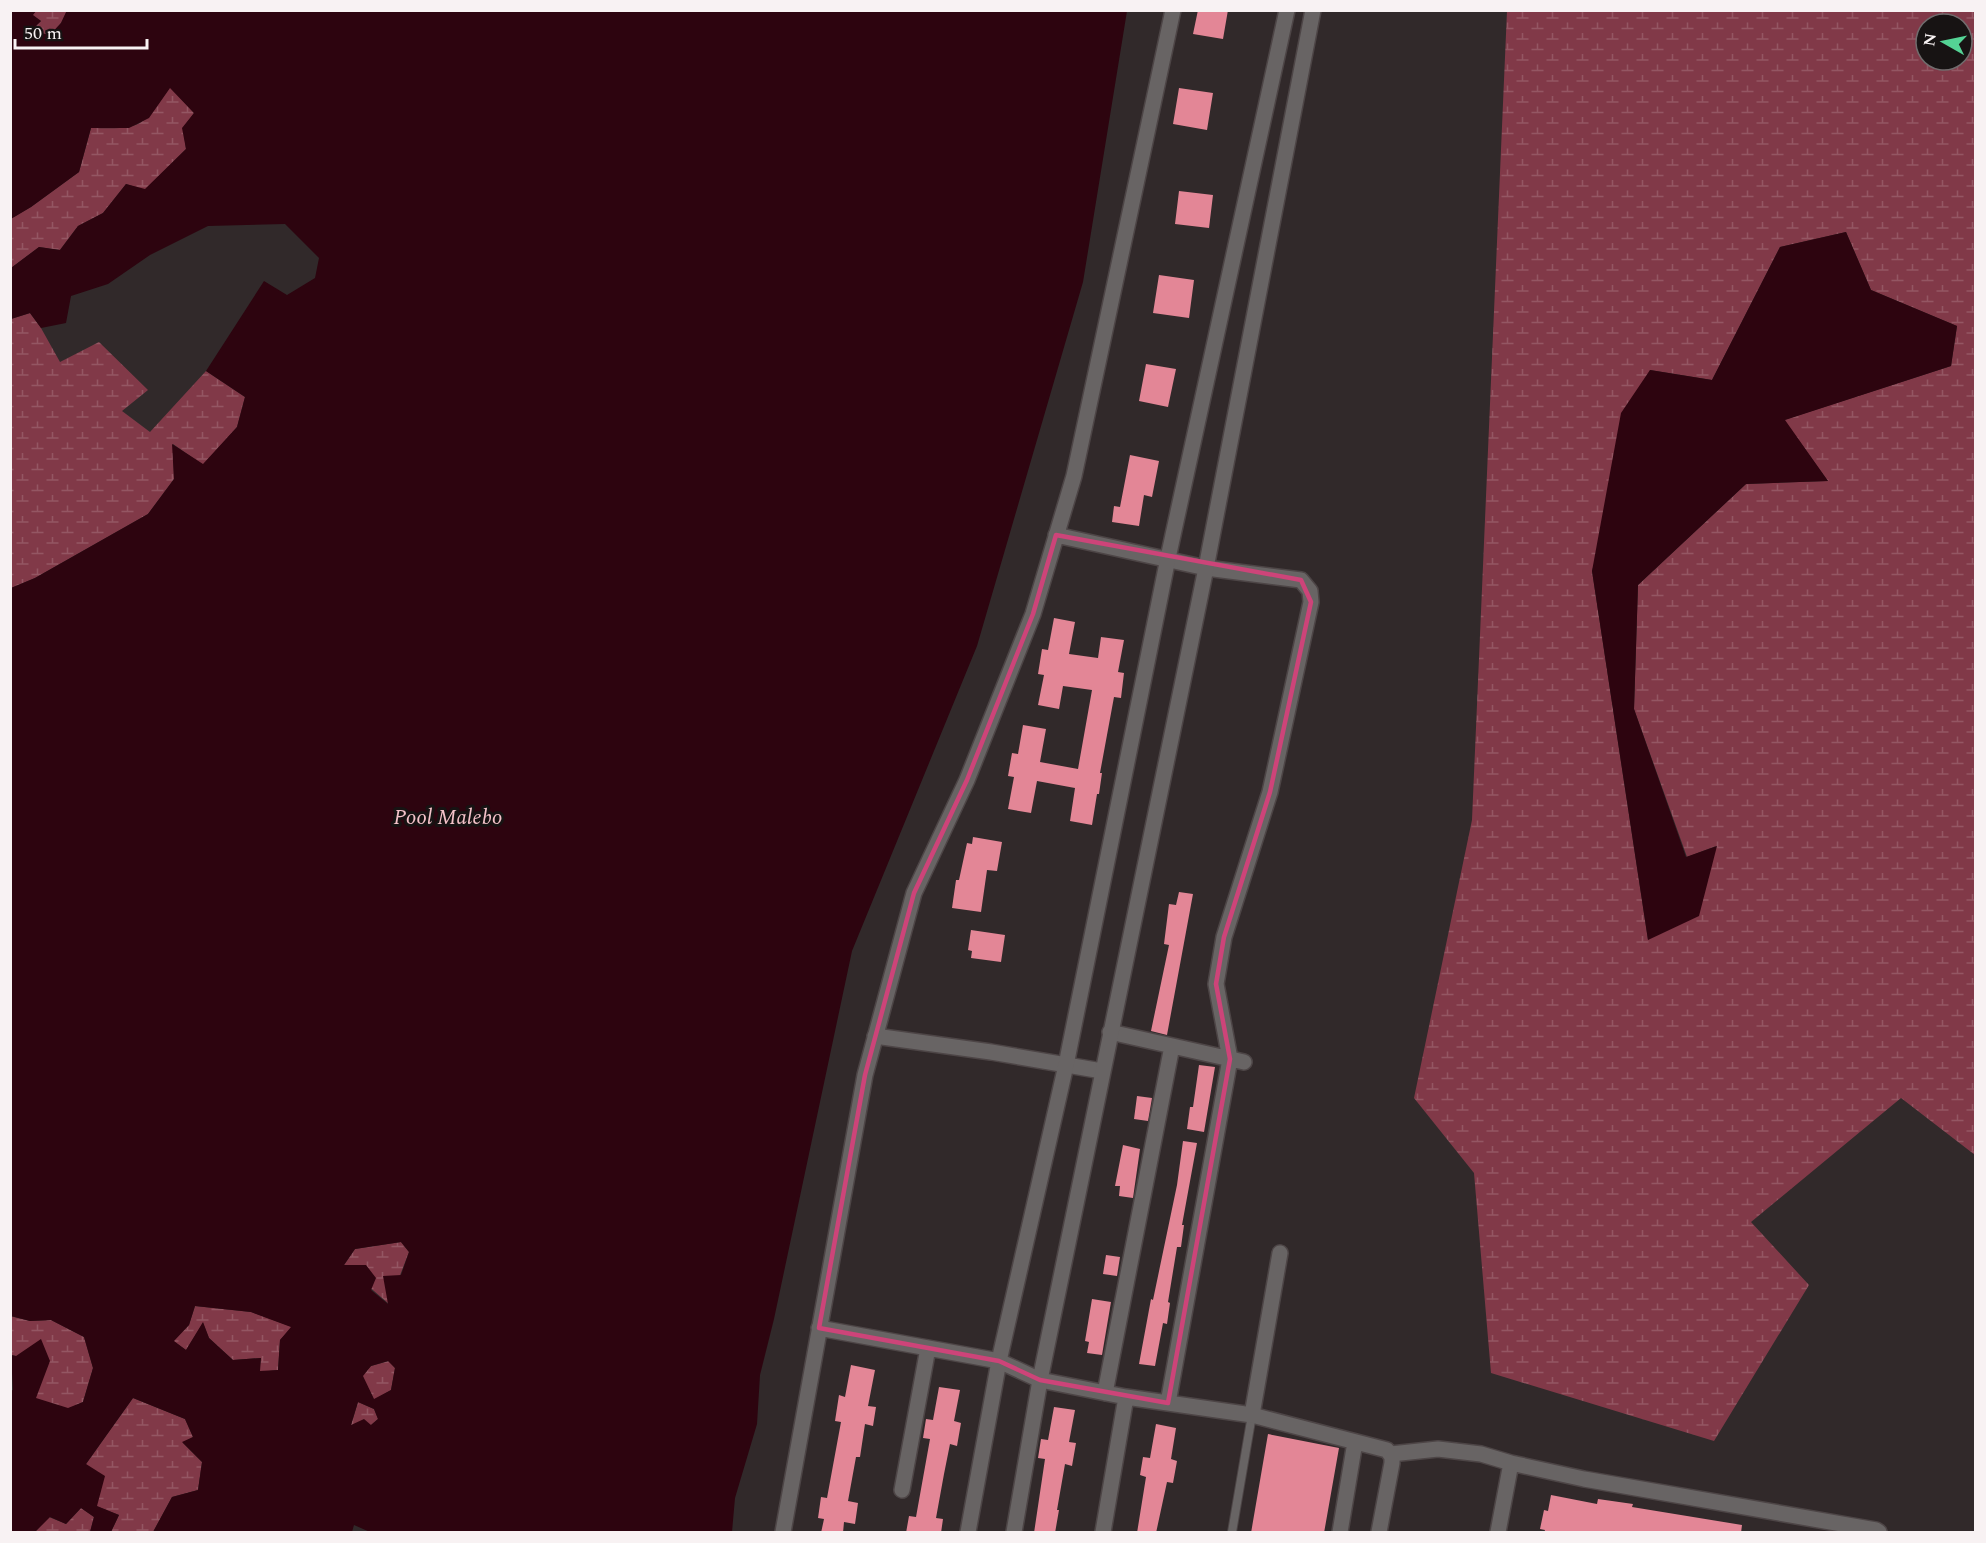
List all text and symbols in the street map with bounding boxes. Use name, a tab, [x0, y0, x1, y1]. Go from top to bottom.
scale bar	[15, 12, 147, 50]
north arrow	[1914, 12, 1974, 72]
text: 50 m	[24, 20, 62, 47]
text: N	[1917, 31, 1943, 48]
water label: Pool Malebo	[394, 802, 502, 834]

